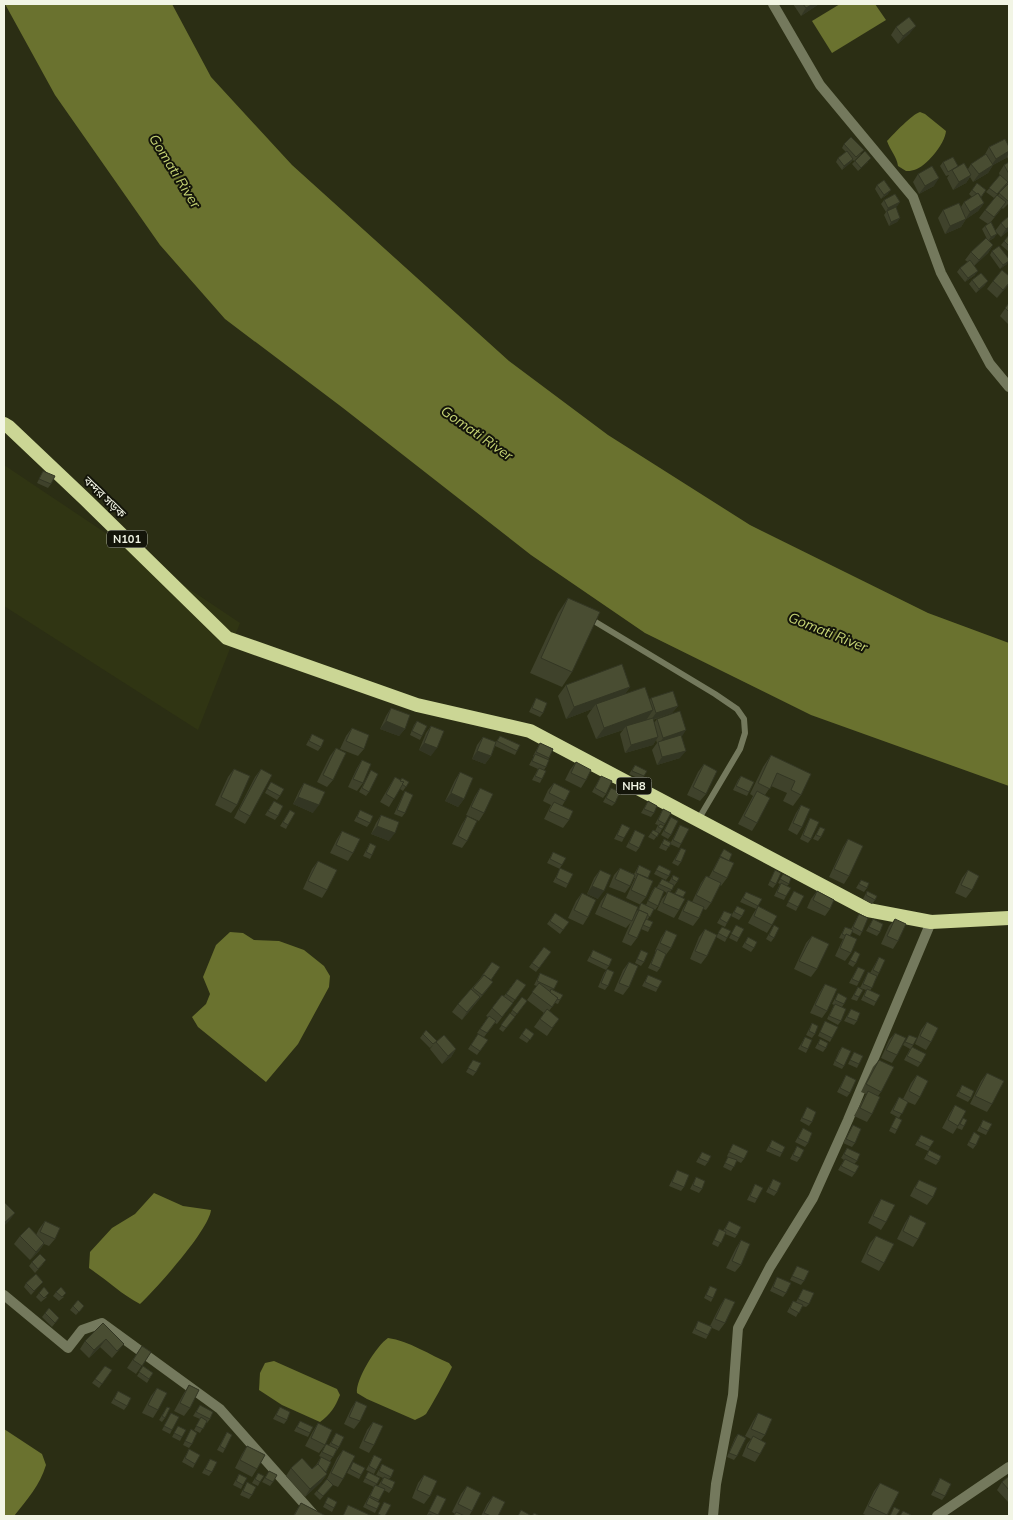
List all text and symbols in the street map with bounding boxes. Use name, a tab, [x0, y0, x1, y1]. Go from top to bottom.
water label: Gomati River	[145, 131, 205, 212]
water label: Gomati River	[437, 402, 517, 465]
street label: বন্দর সড়ক	[80, 472, 130, 521]
road number: N101	[107, 530, 147, 548]
water label: Gomati River	[786, 608, 871, 656]
road number: NH8	[616, 778, 652, 794]

